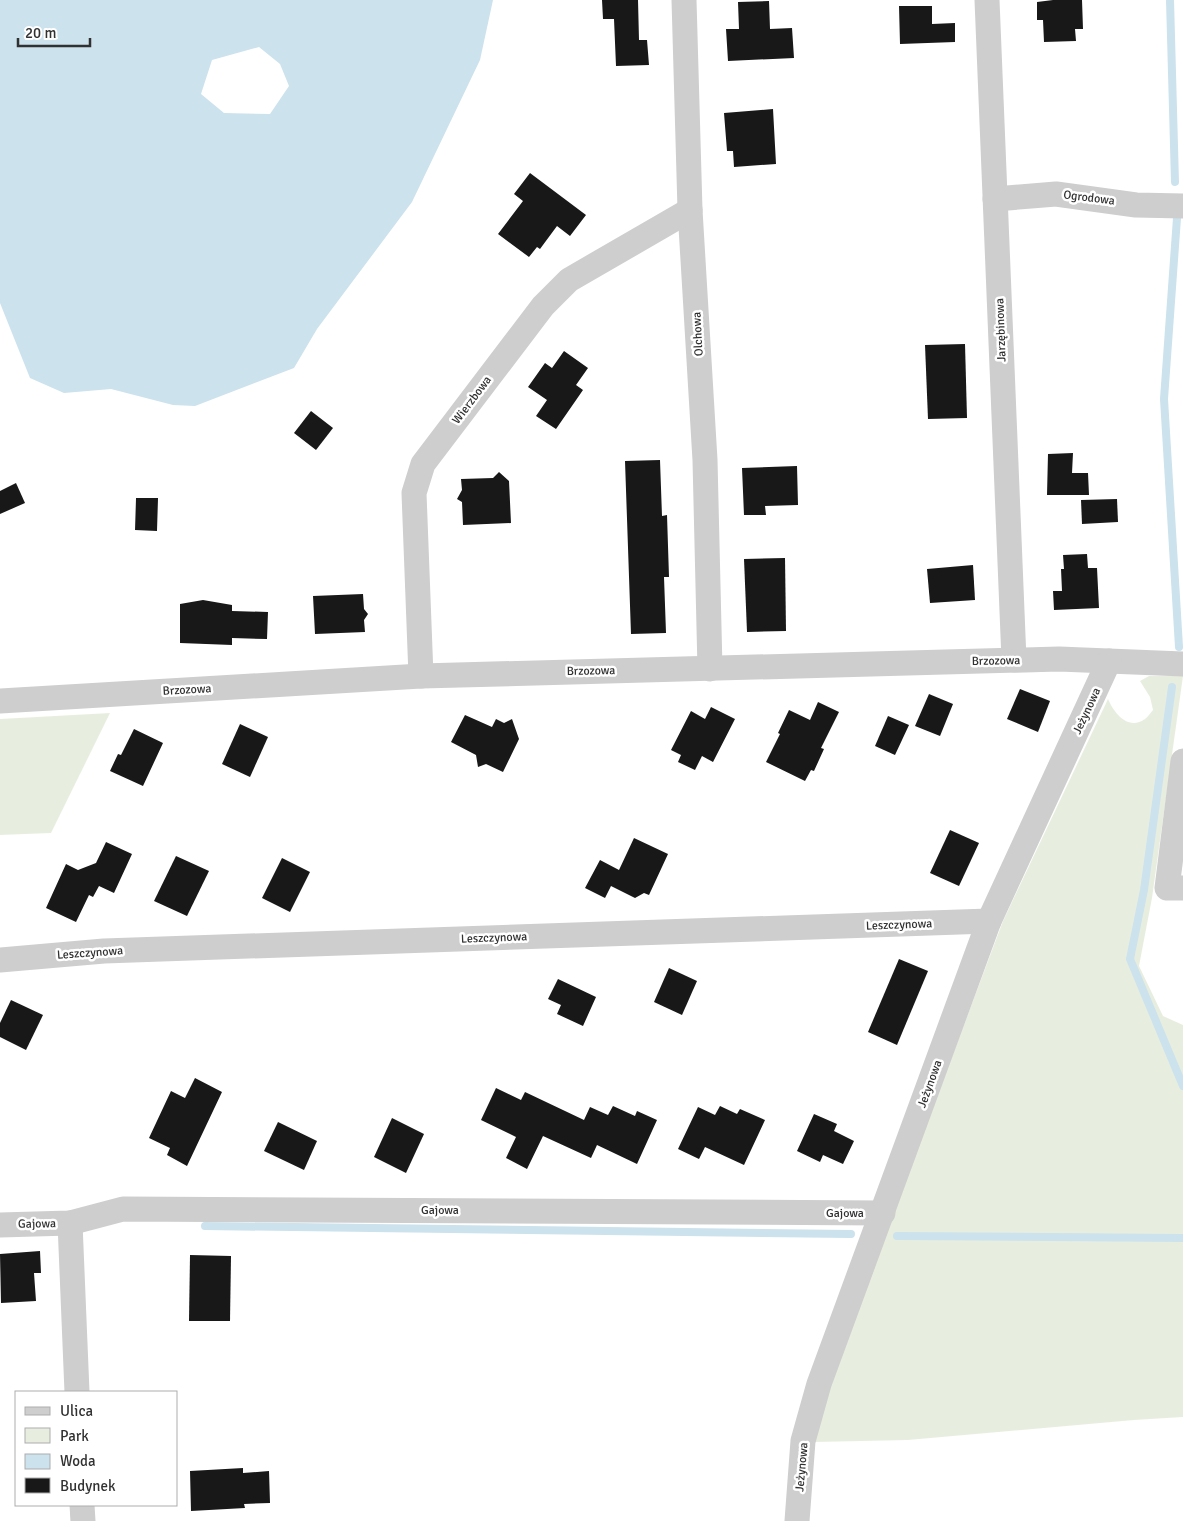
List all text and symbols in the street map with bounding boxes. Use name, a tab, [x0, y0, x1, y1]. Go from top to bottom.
scale bar	[18, 15, 90, 47]
text: 20 m	[25, 24, 56, 42]
street label: Ogrodowa	[1062, 187, 1116, 209]
street label: Jarzębinowa	[992, 298, 1010, 362]
street label: Olchowa	[689, 312, 707, 356]
street label: Wierzbowa	[449, 373, 495, 427]
street label: Brzozowa	[971, 653, 1021, 669]
street label: Brzozowa	[566, 663, 616, 679]
street label: Brzozowa	[162, 681, 212, 699]
street label: Jeżynowa	[1070, 685, 1104, 737]
street label: Leszczynowa	[866, 916, 932, 934]
street label: Leszczynowa	[461, 929, 527, 947]
street label: Leszczynowa	[56, 943, 124, 963]
street label: Jeżynowa	[914, 1058, 946, 1110]
street label: Gajowa	[421, 1203, 459, 1218]
street label: Gajowa	[826, 1206, 864, 1221]
street label: Gajowa	[18, 1216, 56, 1232]
legend	[15, 1391, 178, 1506]
text: Ulica	[60, 1402, 93, 1420]
text: Park	[60, 1427, 89, 1445]
street label: Jeżynowa	[792, 1442, 812, 1492]
text: Woda	[60, 1452, 96, 1470]
text: Budynek	[60, 1477, 116, 1495]

